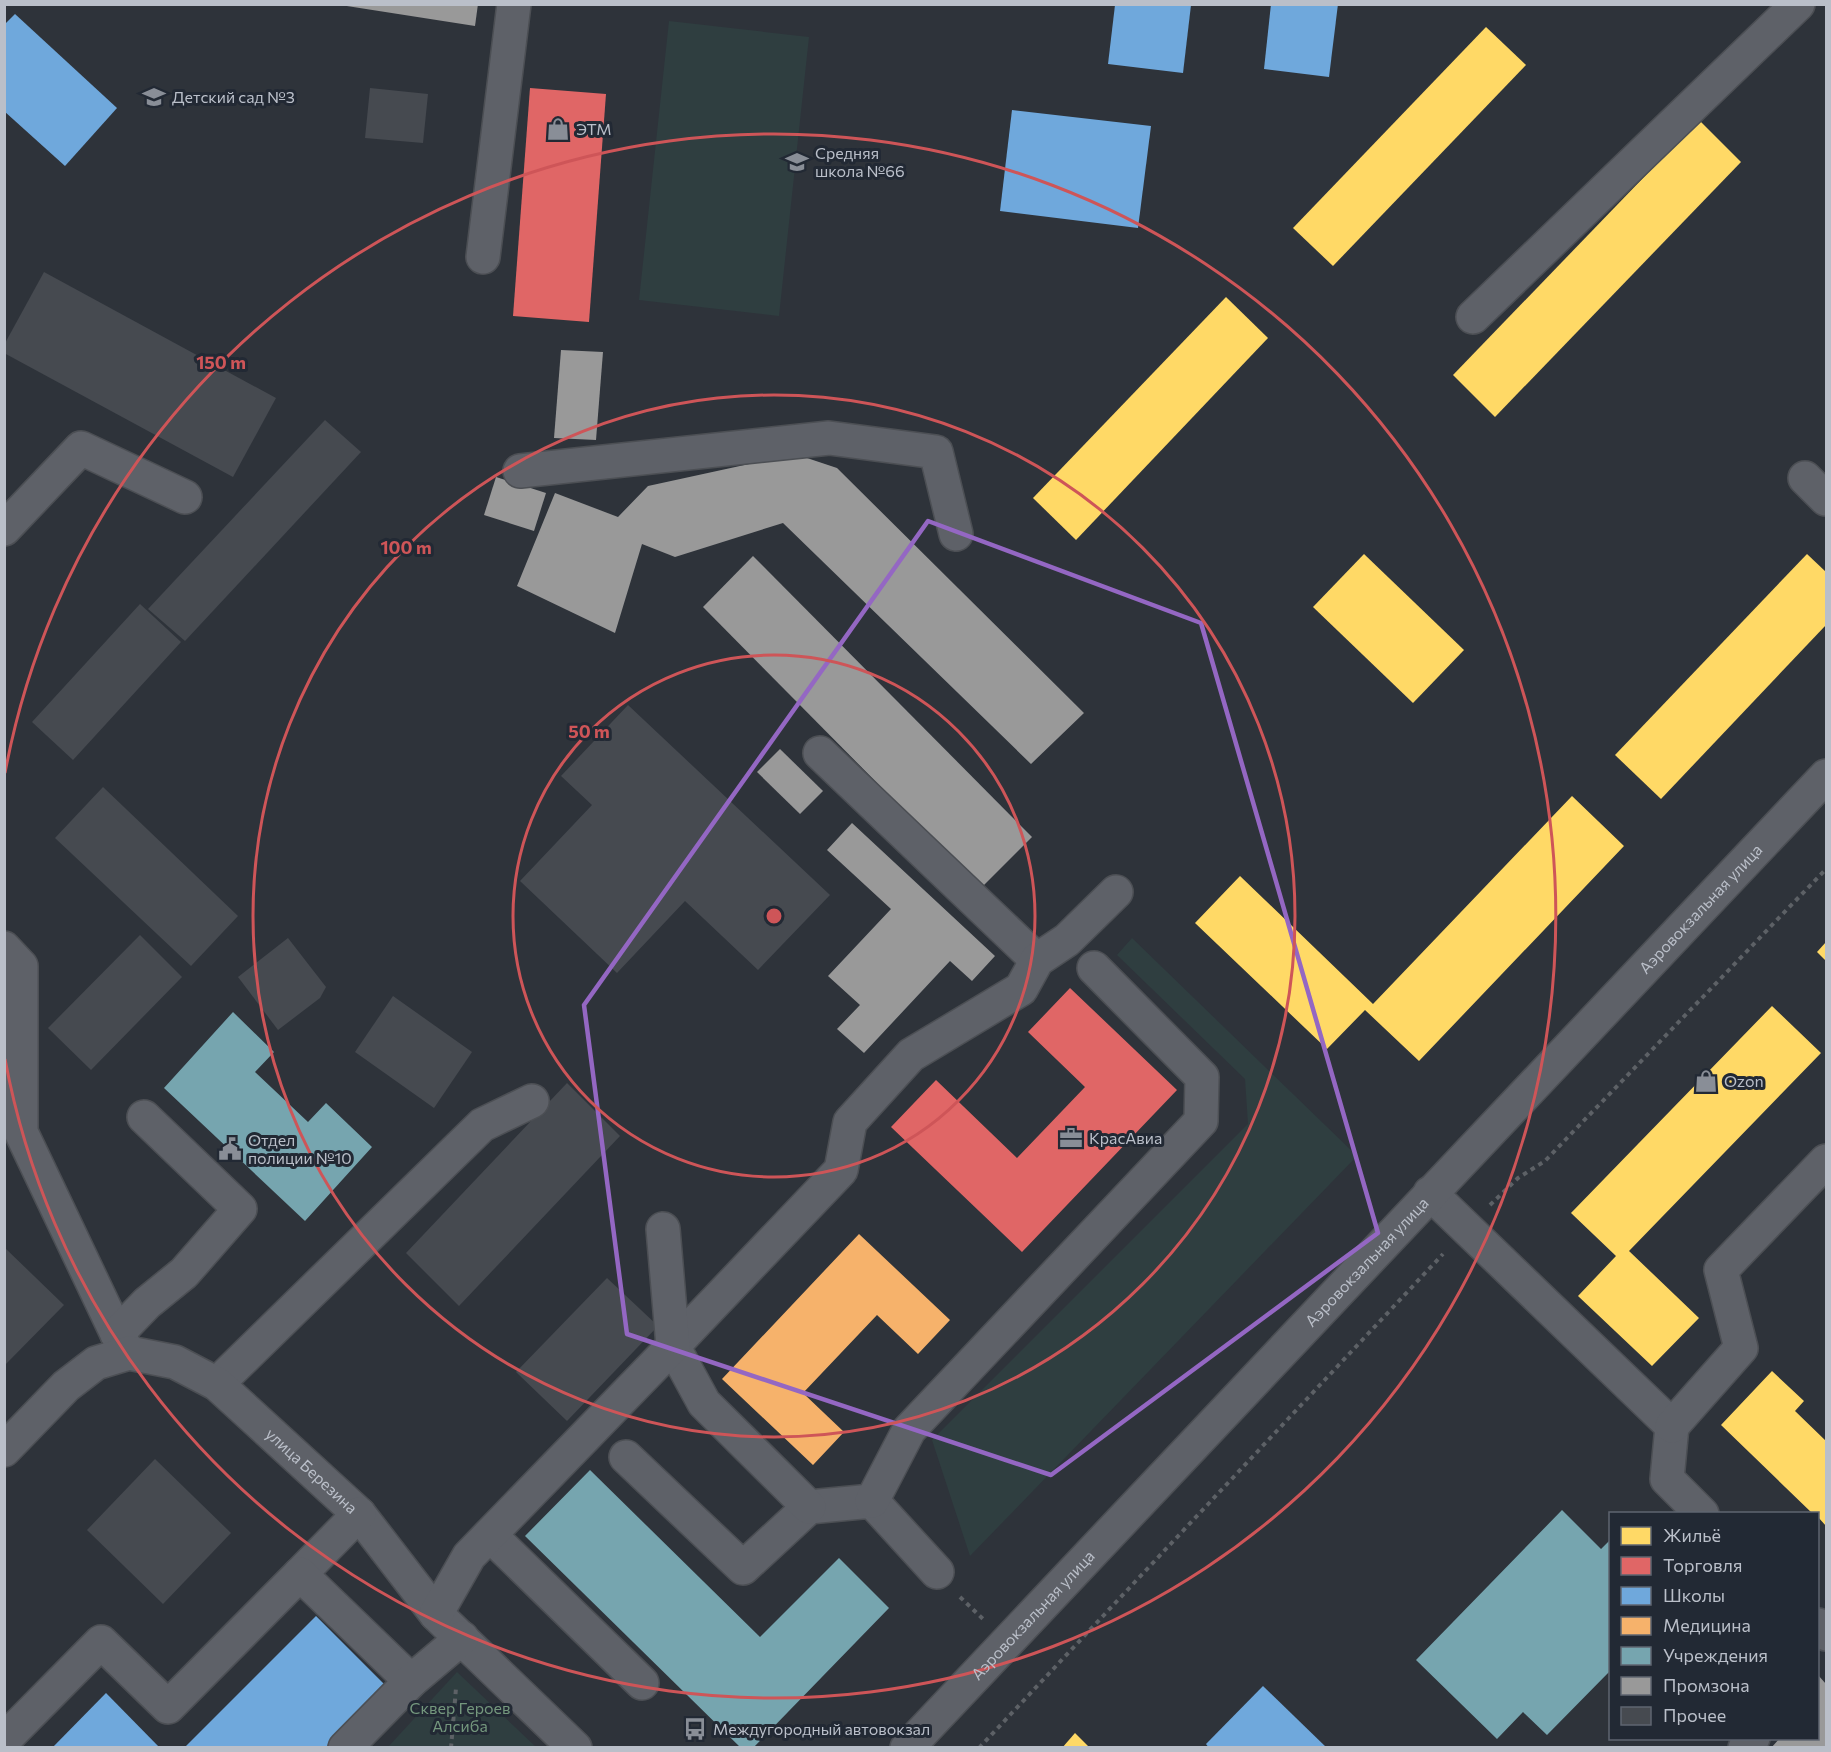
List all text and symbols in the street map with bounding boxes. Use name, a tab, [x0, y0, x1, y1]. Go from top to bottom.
school or university icon: Детский сад №3	[141, 84, 167, 110]
place label: Детский сад №3	[172, 87, 295, 106]
shop icon: ЭТМ	[545, 116, 571, 142]
place label: ЭТМ	[576, 119, 612, 138]
place label: Средняя школа №66	[815, 143, 905, 180]
school or university icon: Средняя школа №66	[784, 149, 810, 175]
text: 150 m	[196, 351, 246, 373]
text: 100 m	[380, 536, 432, 558]
text: 50 m	[568, 720, 610, 742]
street label: Аэровокзальная улица	[1635, 840, 1766, 977]
centre of rings	[764, 906, 784, 926]
shop icon: Ozon	[1693, 1068, 1719, 1094]
place label: Ozon	[1724, 1071, 1764, 1090]
office icon: КрасАвиа	[1058, 1125, 1084, 1151]
place label: КрасАвиа	[1089, 1128, 1162, 1147]
place label: Отдел полиции №10	[248, 1130, 352, 1167]
public building icon: Отдел полиции №10	[217, 1136, 243, 1162]
street label: Аэровокзальная улица	[1301, 1193, 1432, 1330]
street label: улица Березина	[262, 1424, 362, 1517]
legend	[1609, 1512, 1819, 1740]
text: Жильё	[1663, 1524, 1721, 1546]
street label: Аэровокзальная улица	[967, 1546, 1098, 1683]
text: Торговля	[1663, 1554, 1742, 1576]
text: Школы	[1663, 1584, 1725, 1606]
text: Медицина	[1663, 1614, 1751, 1636]
text: Учреждения	[1663, 1644, 1768, 1666]
text: Промзона	[1663, 1674, 1750, 1696]
park label: Сквер Героев Алсиба	[410, 1698, 510, 1735]
text: Прочее	[1663, 1704, 1726, 1726]
bus stop icon: Междугородный автовокзал	[682, 1716, 708, 1742]
place label: Междугородный автовокзал	[713, 1719, 930, 1738]

